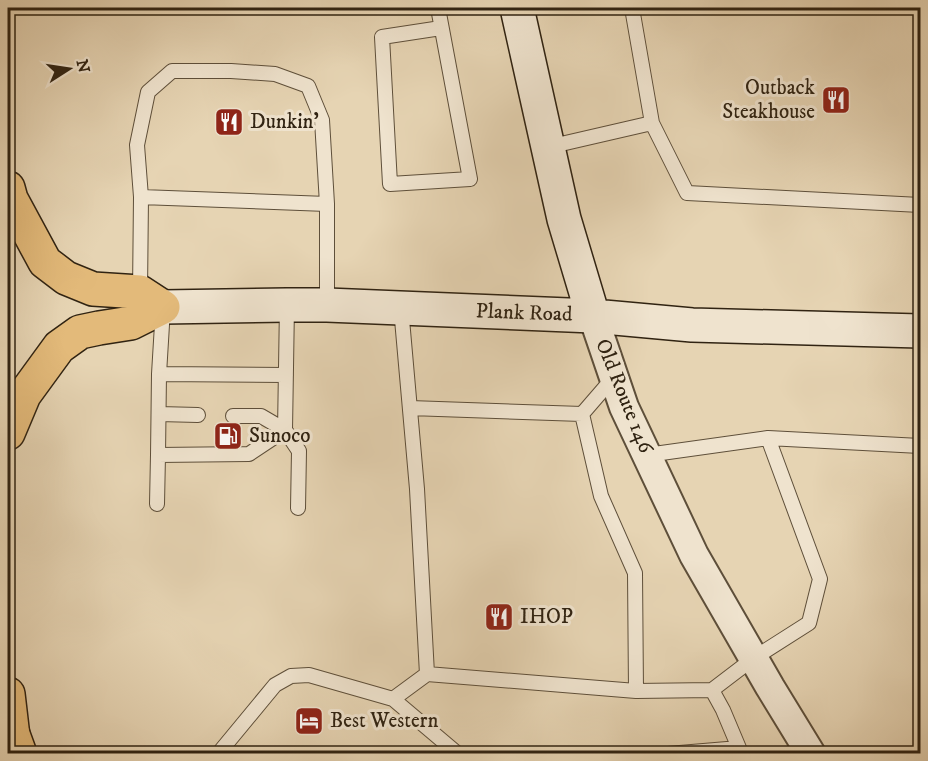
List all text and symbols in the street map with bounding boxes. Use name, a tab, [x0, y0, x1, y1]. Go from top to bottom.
north arrow	[39, 39, 99, 99]
text: N	[72, 58, 94, 75]
place label: Outback Steakhouse	[722, 75, 816, 125]
restaurant icon: Outback Steakhouse	[820, 84, 852, 116]
restaurant icon: Dunkin'	[213, 106, 245, 138]
place label: Dunkin'	[250, 109, 319, 135]
street label: Plank Road	[475, 298, 573, 328]
street label: Old Route 146	[589, 335, 659, 458]
fuel station icon: Sunoco	[212, 420, 244, 452]
place label: Sunoco	[249, 423, 311, 449]
restaurant icon: IHOP	[483, 601, 515, 633]
place label: IHOP	[520, 604, 573, 630]
hotel icon: Best Western	[293, 705, 325, 737]
place label: Best Western	[330, 708, 438, 734]

